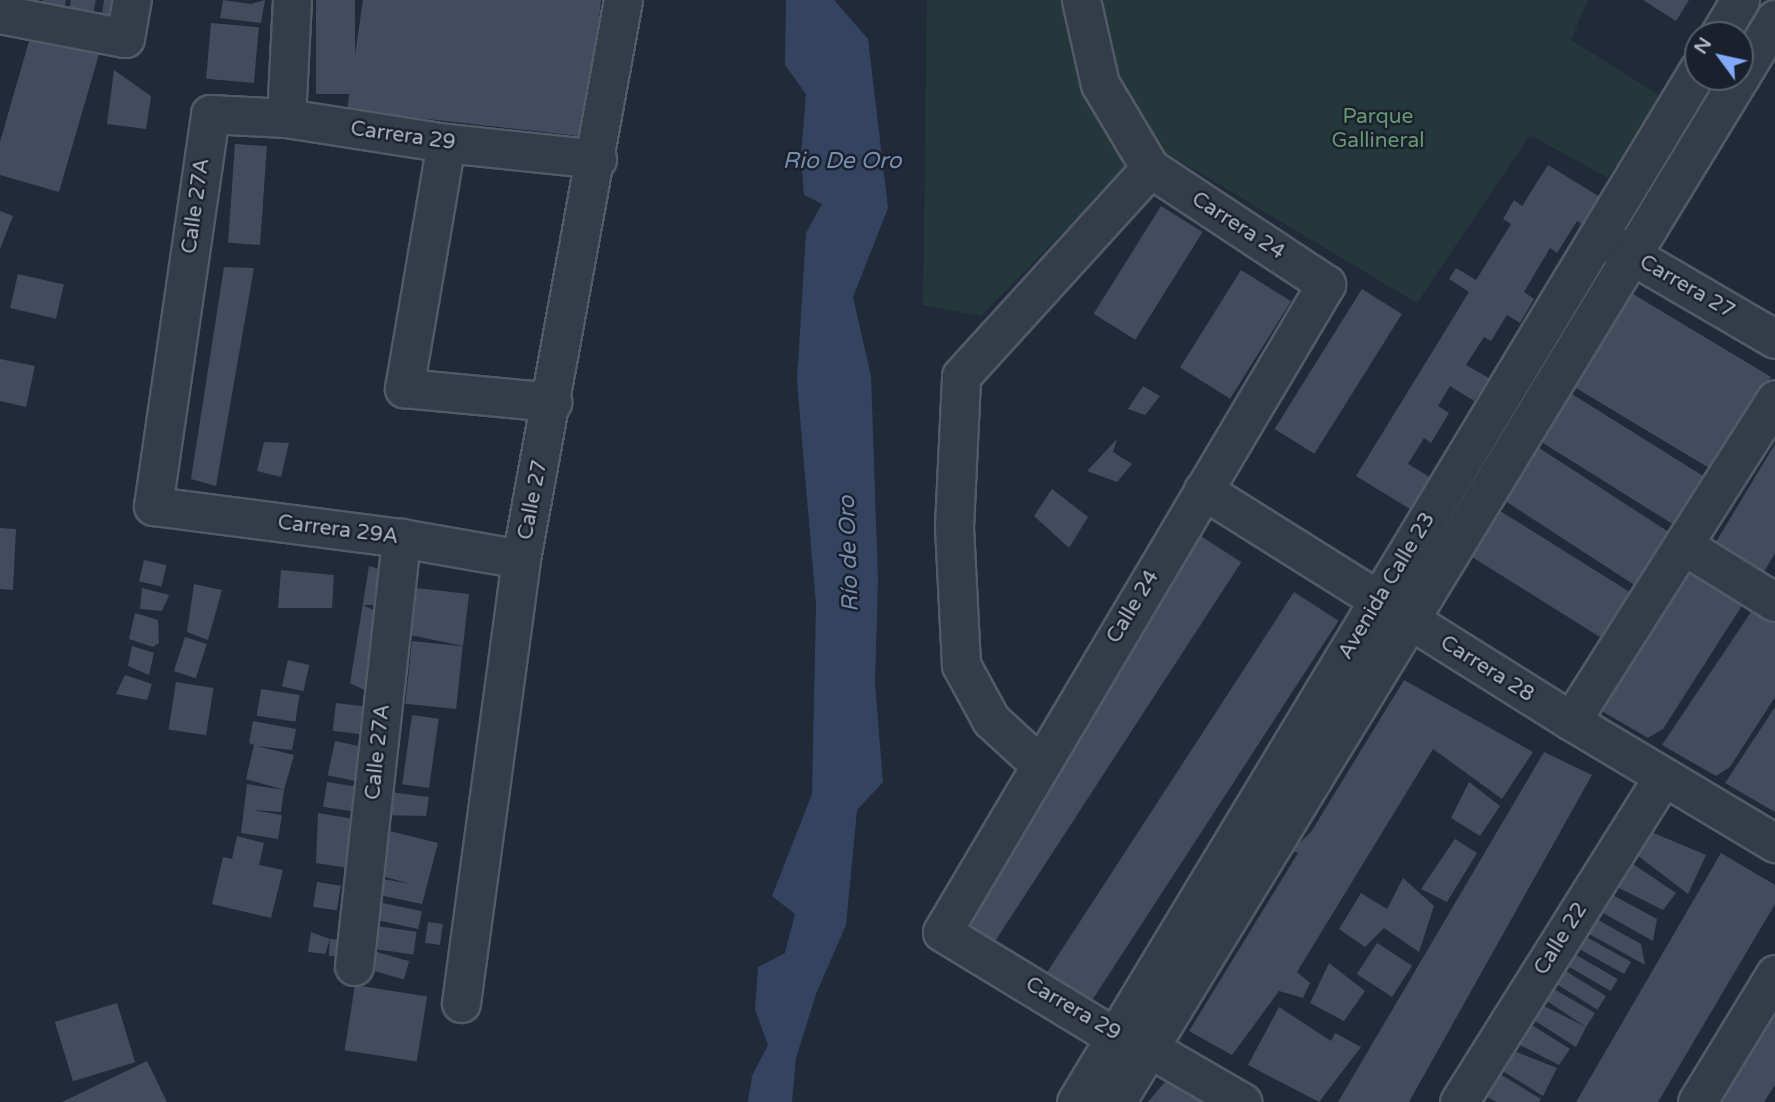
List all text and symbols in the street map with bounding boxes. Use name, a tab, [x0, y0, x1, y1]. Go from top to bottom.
north arrow	[1684, 21, 1754, 91]
text: N	[1690, 33, 1716, 58]
park label: Parque Gallineral	[1331, 104, 1425, 154]
street label: Carrera 29	[349, 116, 457, 156]
water label: Rio De Oro	[783, 147, 901, 175]
street label: Calle 27A	[177, 157, 215, 255]
street label: Carrera 24	[1187, 187, 1289, 265]
street label: Carrera 27	[1635, 250, 1739, 324]
street label: Calle 27	[513, 458, 553, 542]
water label: Río de Oro	[833, 495, 865, 613]
street label: Avenida Calle 23	[1333, 508, 1441, 664]
street label: Carrera 29A	[276, 510, 400, 550]
street label: Calle 24	[1101, 566, 1165, 648]
street label: Carrera 28	[1435, 630, 1539, 708]
street label: Calle 27A	[360, 703, 396, 801]
street label: Calle 22	[1529, 898, 1593, 980]
street label: Carrera 29	[1021, 972, 1125, 1046]

